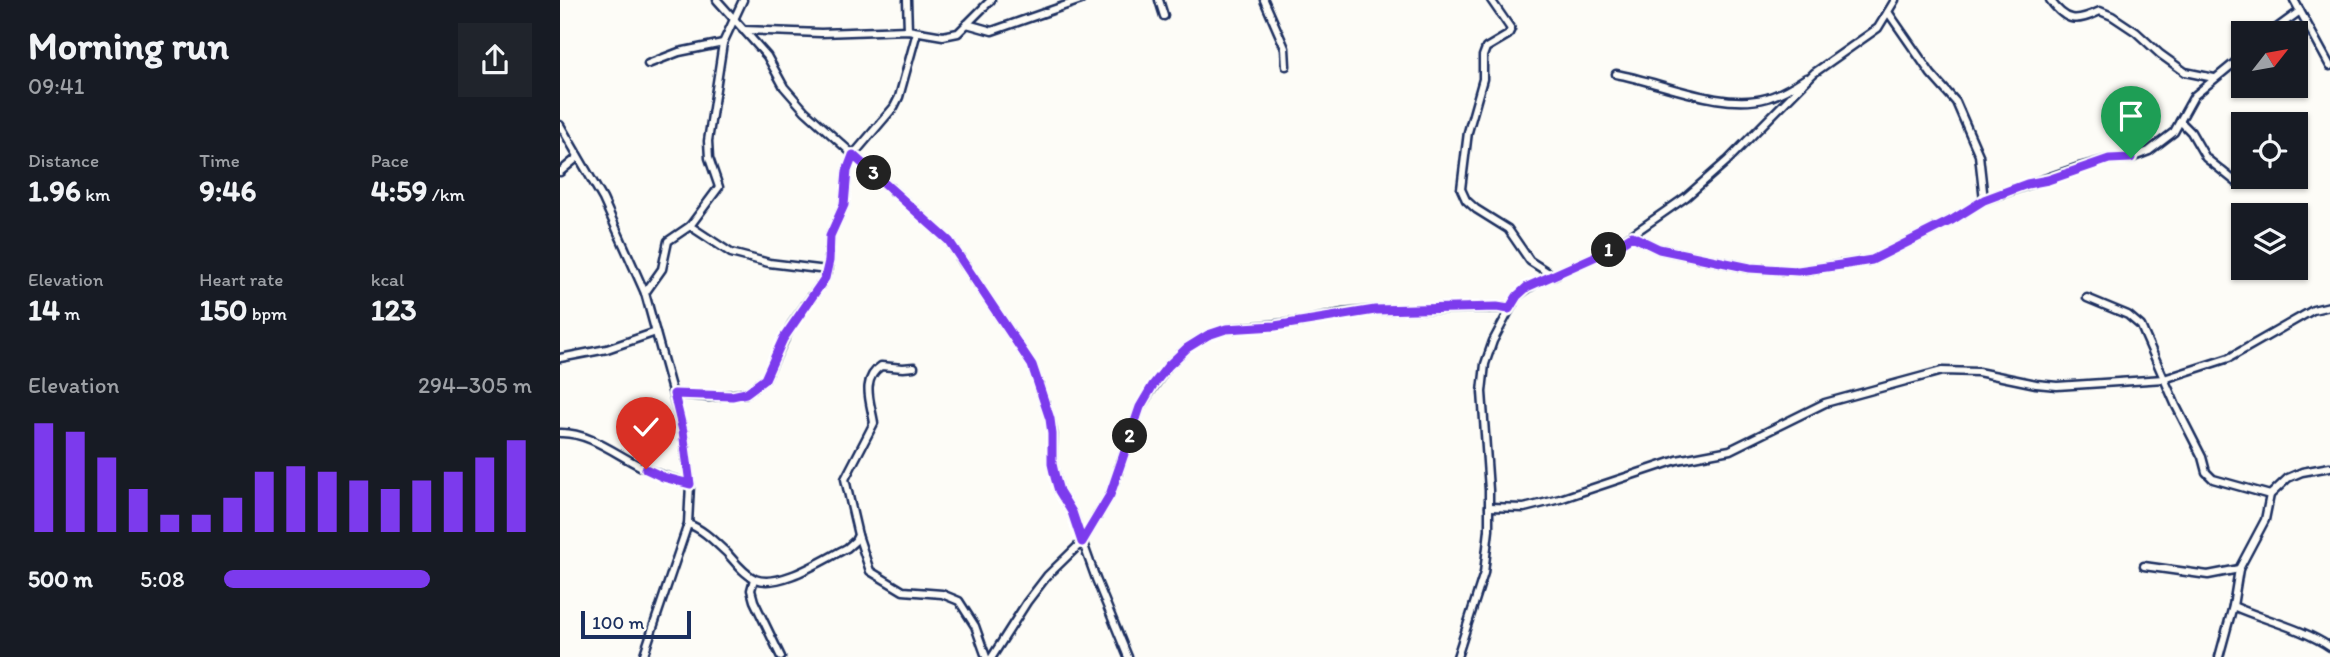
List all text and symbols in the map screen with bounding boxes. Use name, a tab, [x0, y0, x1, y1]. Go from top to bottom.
north arrow	[2231, 21, 2308, 98]
map controls	[2231, 21, 2308, 280]
text: Morning run	[28, 23, 229, 69]
button: share	[458, 23, 532, 97]
text: 09:41	[28, 72, 84, 100]
pin	[2101, 86, 2161, 158]
icon: arrive	[2112, 97, 2150, 135]
button: locate	[2231, 112, 2308, 189]
text: Distance	[28, 149, 99, 172]
text: Time	[199, 149, 240, 172]
text: Pace	[371, 149, 409, 172]
pin: 3	[856, 156, 892, 190]
text: 3	[868, 161, 879, 184]
text: 1.96	[28, 172, 81, 209]
text: 9:46	[199, 172, 256, 209]
text: 4:59	[371, 172, 427, 209]
text: km	[81, 183, 110, 206]
text: /km	[427, 183, 465, 206]
button: layers	[2231, 203, 2308, 280]
pin: 1	[1592, 232, 1626, 268]
text: 1	[1604, 238, 1613, 261]
text: Elevation	[28, 268, 104, 291]
text: Heart rate	[199, 268, 283, 291]
text: kcal	[371, 268, 404, 291]
text: 14	[28, 291, 60, 328]
text: 150	[199, 291, 247, 328]
text: 123	[371, 291, 417, 328]
text: m	[60, 302, 80, 325]
text: bpm	[247, 302, 287, 325]
text: Elevation	[28, 371, 119, 399]
text: 294–305 m	[418, 371, 532, 399]
pin	[616, 397, 676, 469]
icon: check	[627, 408, 665, 446]
pin: 2	[1112, 418, 1148, 453]
text: 2	[1125, 424, 1135, 447]
text: 500 m	[28, 565, 93, 593]
text: 5:08	[140, 565, 184, 593]
scale bar	[581, 608, 691, 640]
text: 100 m	[592, 611, 644, 634]

